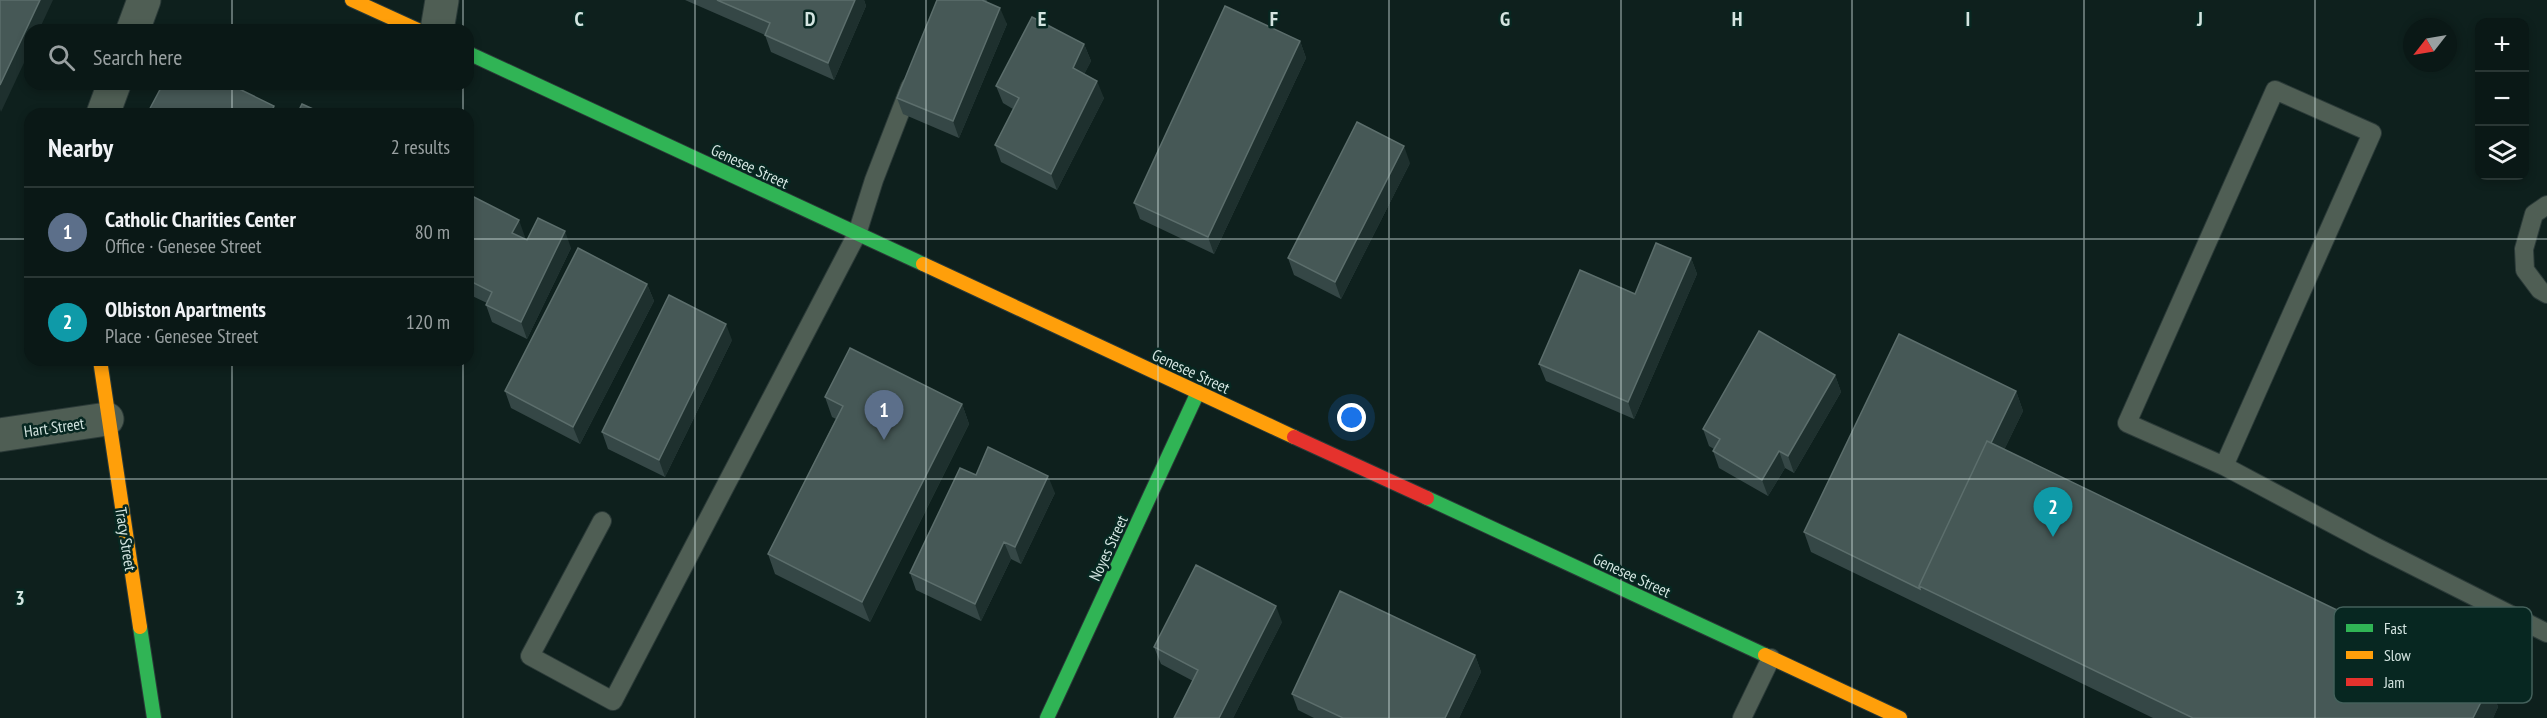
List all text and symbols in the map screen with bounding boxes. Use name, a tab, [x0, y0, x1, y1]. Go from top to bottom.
text: C	[574, 6, 584, 32]
text: D	[805, 6, 816, 32]
text: E	[1038, 6, 1046, 32]
text: F	[1270, 6, 1278, 32]
text: G	[1500, 6, 1510, 32]
text: H	[1732, 6, 1742, 32]
text: I	[1966, 6, 1970, 32]
text: J	[2196, 6, 2203, 32]
north arrow	[2403, 18, 2457, 72]
map controls	[2475, 18, 2529, 180]
button: +	[2475, 18, 2529, 72]
search box	[24, 24, 474, 90]
icon: search	[45, 41, 78, 74]
text: Search here	[93, 43, 182, 71]
button: −	[2475, 72, 2529, 126]
button: layers	[2475, 126, 2529, 180]
text: Nearby	[48, 131, 113, 164]
text: 2 results	[391, 134, 450, 160]
street label: Genesee Street	[708, 139, 792, 193]
text: Catholic Charities Center	[105, 205, 296, 233]
text: 1	[63, 219, 72, 245]
text: 80 m	[415, 219, 450, 245]
text: Office · Genesee Street	[105, 233, 262, 259]
text: Olbiston Apartments	[105, 295, 266, 323]
text: 2	[63, 309, 72, 335]
text: 120 m	[406, 309, 450, 335]
text: Place · Genesee Street	[105, 323, 258, 349]
street label: Genesee Street	[1149, 344, 1233, 398]
pin: 1	[864, 390, 904, 440]
your location	[1337, 403, 1366, 432]
street label: Hart Street	[23, 413, 86, 441]
pin: 2	[2034, 488, 2072, 537]
street label: Tracy Street	[111, 506, 141, 573]
street label: Noyes Street	[1084, 512, 1132, 584]
street label: Genesee Street	[1590, 548, 1674, 602]
text: 3	[15, 585, 25, 611]
legend	[2334, 607, 2532, 703]
text: Fast	[2384, 618, 2407, 638]
text: Slow	[2384, 645, 2411, 665]
text: Jam	[2383, 672, 2405, 692]

